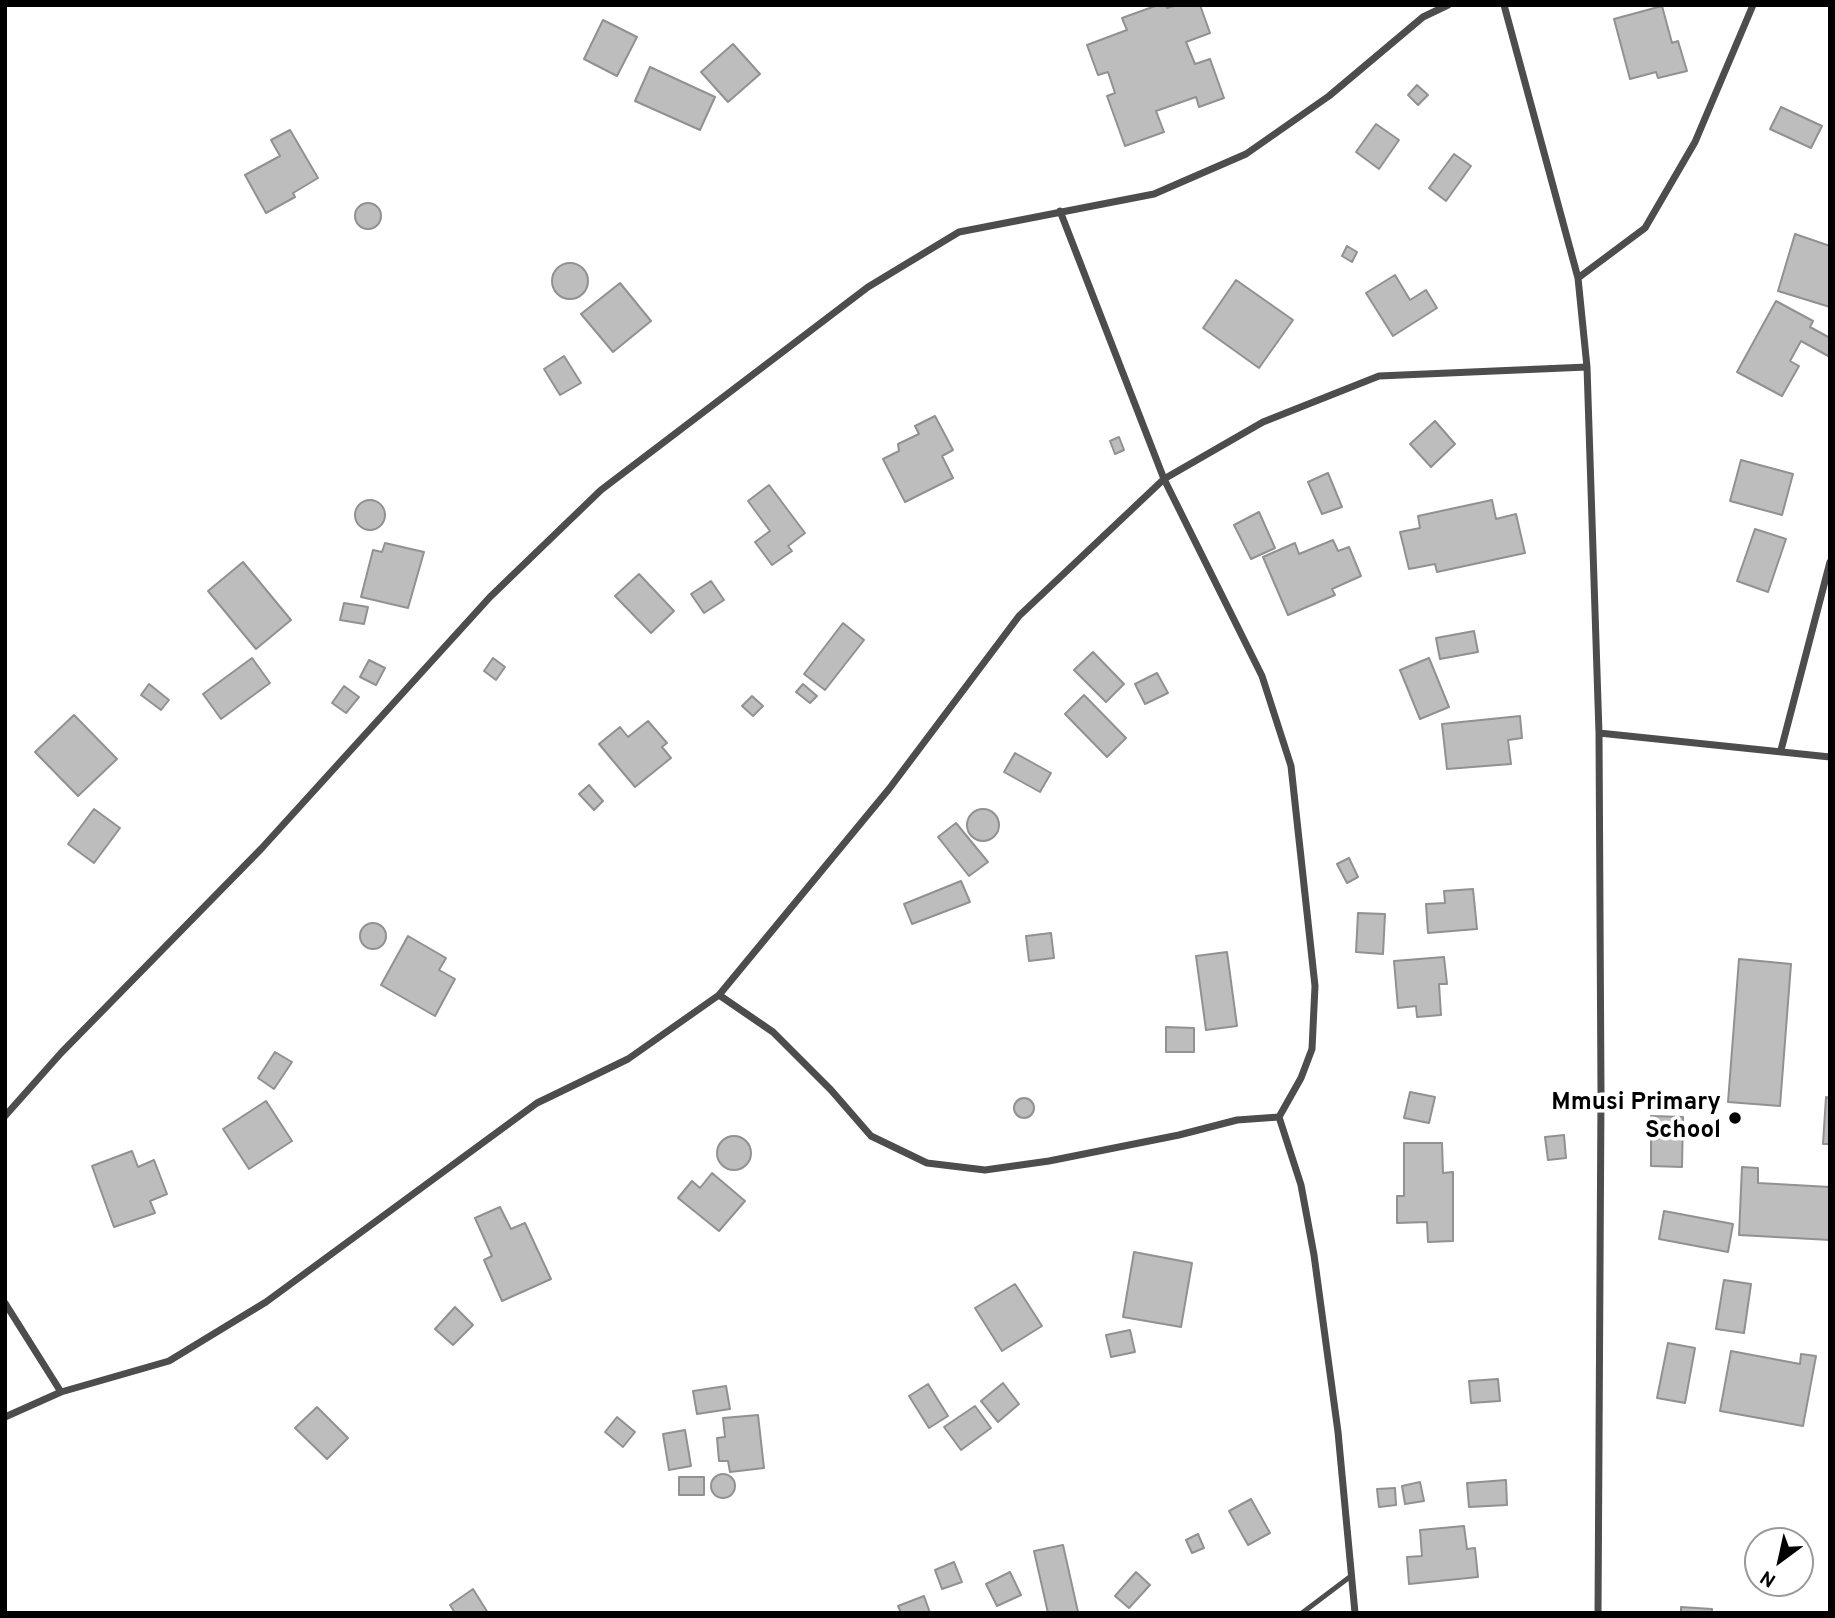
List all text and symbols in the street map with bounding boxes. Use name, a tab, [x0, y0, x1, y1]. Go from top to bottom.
place label: Mmusi Primary School	[1551, 1090, 1721, 1146]
marker: Mmusi Primary School	[1727, 1110, 1743, 1126]
north arrow	[1744, 1527, 1814, 1597]
text: N	[1756, 1564, 1781, 1592]

